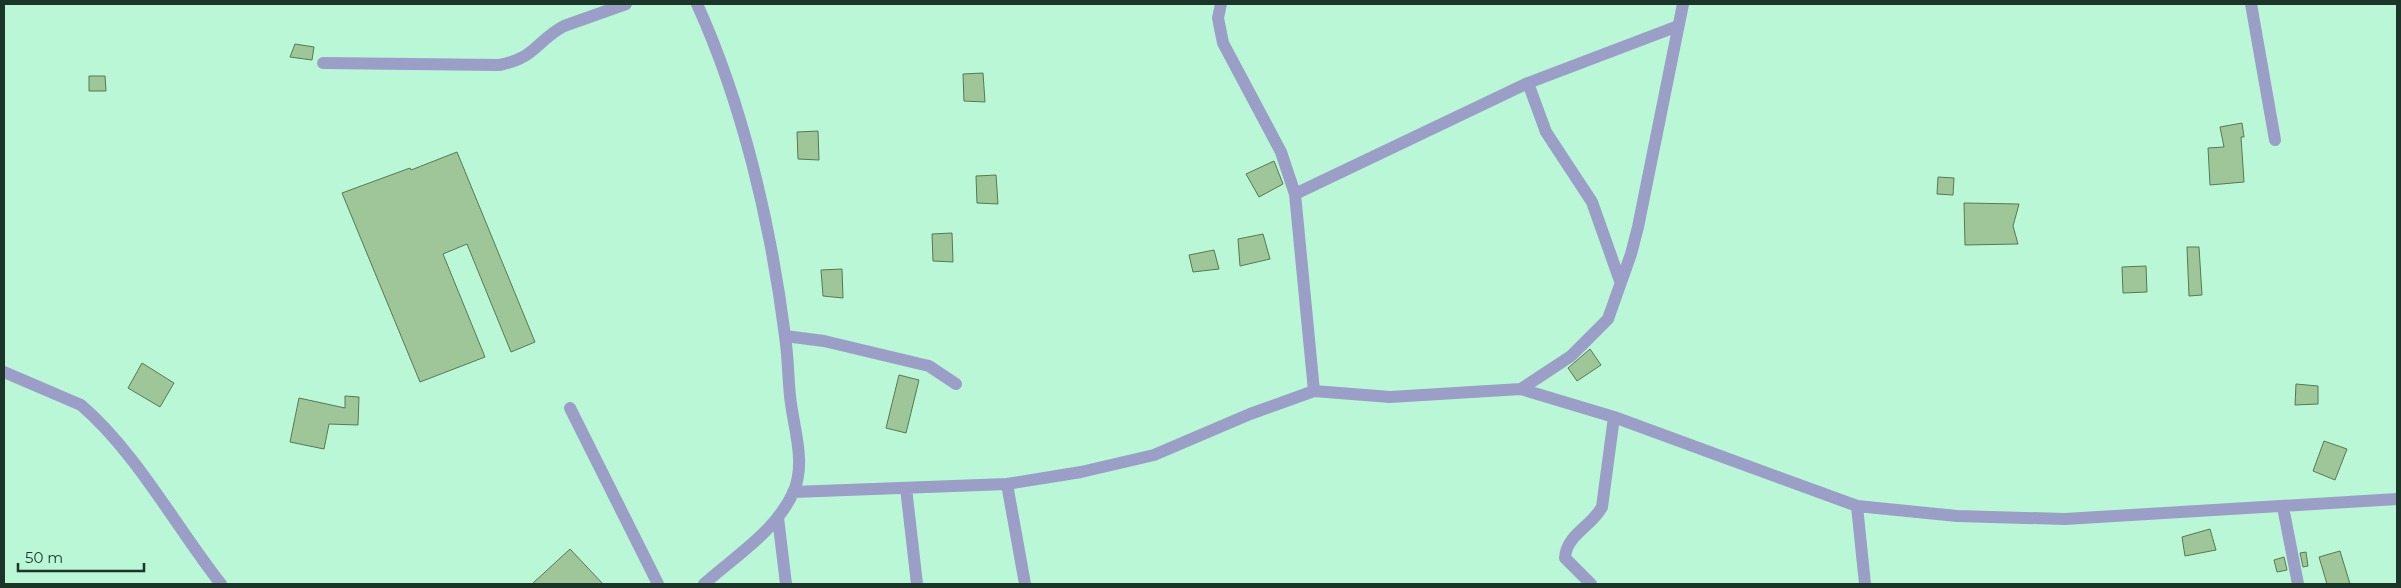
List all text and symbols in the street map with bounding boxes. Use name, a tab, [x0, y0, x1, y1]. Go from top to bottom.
scale bar	[18, 540, 144, 572]
text: 50 m	[25, 548, 63, 567]

